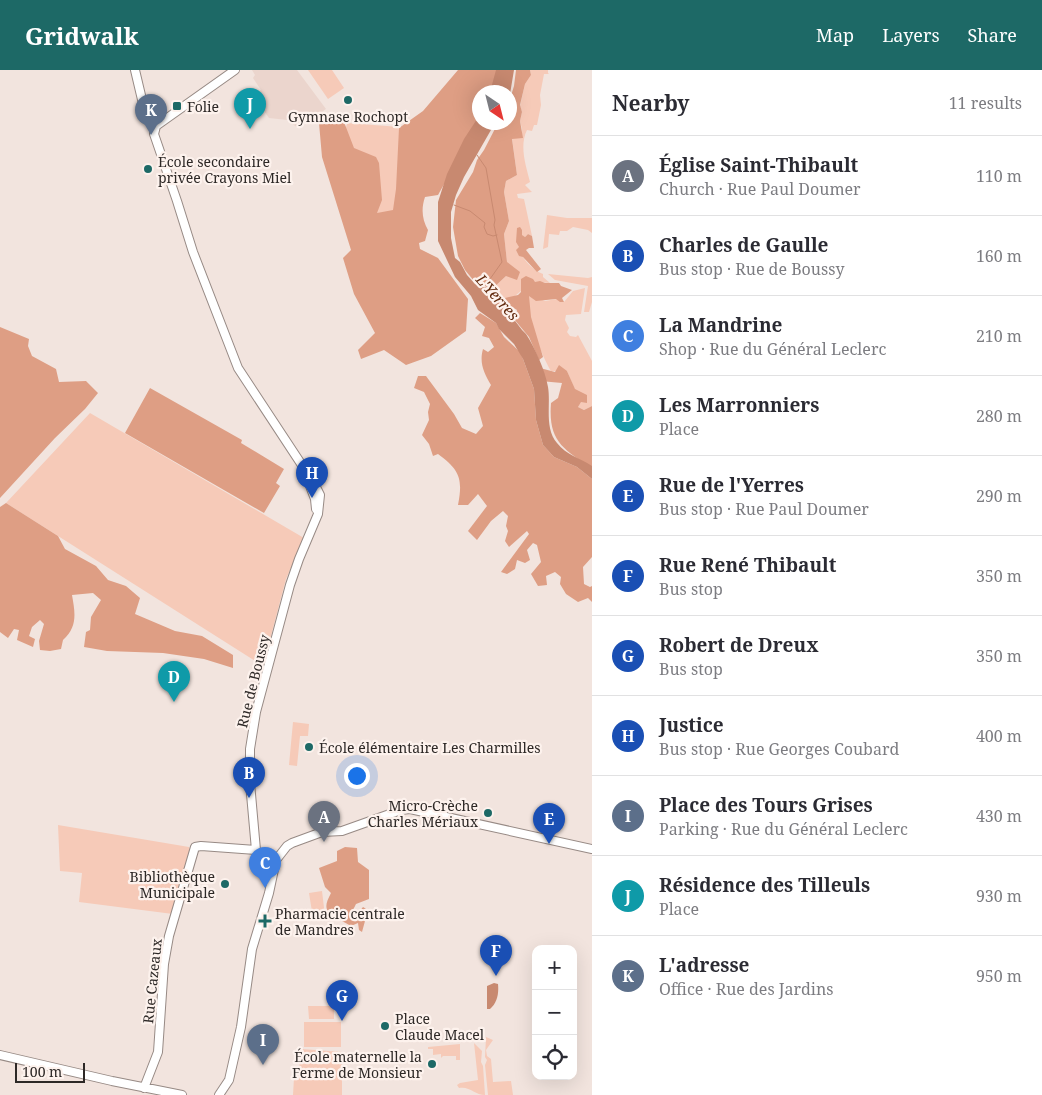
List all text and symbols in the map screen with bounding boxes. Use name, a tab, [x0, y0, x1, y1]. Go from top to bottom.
text: Gridwalk	[25, 19, 139, 52]
text: Map	[816, 23, 854, 47]
text: Layers	[882, 23, 940, 47]
text: Share	[968, 23, 1017, 47]
north arrow	[472, 85, 517, 130]
pin: J	[234, 88, 266, 129]
text: Nearby	[612, 89, 690, 117]
text: 11 results	[949, 92, 1022, 114]
pin: K	[135, 94, 167, 135]
marker: Gymnase Rochopt	[342, 94, 354, 106]
place label: Folie	[187, 97, 219, 116]
marker: Folie	[171, 100, 183, 112]
place label: Gymnase Rochopt	[288, 107, 408, 126]
place label: École secondaire privée Crayons Miel	[158, 152, 292, 187]
text: Église Saint-Thibault	[659, 152, 858, 178]
marker: École secondaire privée Crayons Miel	[142, 163, 154, 175]
text: A	[622, 165, 634, 187]
text: 110 m	[976, 165, 1022, 187]
text: Church · Rue Paul Doumer	[659, 178, 861, 200]
text: Charles de Gaulle	[659, 232, 828, 258]
text: B	[623, 245, 633, 267]
text: 160 m	[976, 245, 1022, 267]
text: Bus stop · Rue de Boussy	[659, 258, 844, 280]
water label: L'Yerres	[471, 269, 524, 324]
text: La Mandrine	[659, 312, 782, 338]
text: C	[623, 325, 633, 347]
text: 210 m	[976, 325, 1022, 347]
text: Shop · Rue du Général Leclerc	[659, 338, 886, 360]
text: Les Marronniers	[659, 392, 819, 418]
text: D	[622, 405, 634, 427]
text: 280 m	[976, 405, 1022, 427]
text: Place	[659, 418, 699, 440]
pin: H	[296, 457, 328, 498]
text: Rue de l'Yerres	[659, 472, 804, 498]
text: E	[623, 485, 633, 507]
text: 290 m	[976, 485, 1022, 507]
text: Bus stop · Rue Paul Doumer	[659, 498, 869, 520]
text: Rue René Thibault	[659, 552, 836, 578]
text: F	[623, 565, 633, 587]
text: 350 m	[976, 565, 1022, 587]
text: Bus stop	[659, 578, 723, 600]
street label: Rue de Boussy	[232, 632, 274, 730]
text: Robert de Dreux	[659, 632, 818, 658]
text: G	[622, 645, 634, 667]
text: 350 m	[976, 645, 1022, 667]
text: Bus stop	[659, 658, 723, 680]
pin: D	[158, 661, 190, 702]
text: Justice	[659, 712, 724, 738]
text: H	[621, 725, 635, 747]
text: 400 m	[976, 725, 1022, 747]
place label: École élémentaire Les Charmilles	[319, 738, 541, 757]
text: Bus stop · Rue Georges Coubard	[659, 738, 899, 760]
marker: École élémentaire Les Charmilles	[303, 741, 315, 753]
pin: B	[233, 757, 265, 798]
your location	[344, 763, 370, 789]
text: Place des Tours Grises	[659, 792, 873, 818]
place label: Micro-Crèche Charles Mériaux	[368, 796, 479, 831]
pin: A	[308, 801, 340, 842]
pin: E	[533, 803, 565, 844]
text: I	[625, 805, 631, 827]
text: 430 m	[976, 805, 1022, 827]
marker: Micro-Crèche Charles Mériaux	[482, 807, 494, 819]
text: Parking · Rue du Général Leclerc	[659, 818, 908, 840]
pin: C	[249, 847, 281, 888]
place label: Bibliothèque Municipale	[130, 867, 215, 902]
text: Résidence des Tilleuls	[659, 872, 870, 898]
marker: Bibliothèque Municipale	[219, 878, 231, 890]
text: J	[625, 885, 631, 907]
text: 930 m	[976, 885, 1022, 907]
text: Place	[659, 898, 699, 920]
place label: Pharmacie centrale de Mandres	[275, 904, 405, 939]
marker: Pharmacie centrale de Mandres	[259, 915, 271, 927]
pin: F	[480, 935, 512, 976]
street label: Rue Cazeaux	[138, 937, 166, 1024]
map controls	[532, 945, 577, 1080]
button: +	[532, 945, 577, 990]
text: L'adresse	[659, 952, 749, 978]
text: K	[622, 965, 634, 987]
text: 950 m	[976, 965, 1022, 987]
text: Office · Rue des Jardins	[659, 978, 834, 1000]
pin: G	[326, 980, 358, 1021]
button: −	[532, 990, 577, 1035]
place label: Place Claude Macel	[395, 1009, 485, 1044]
marker: Place Claude Macel	[379, 1020, 391, 1032]
pin: I	[247, 1024, 279, 1065]
button: locate	[532, 1035, 577, 1080]
place label: École maternelle la Ferme de Monsieur	[292, 1047, 422, 1082]
marker: École maternelle la Ferme de Monsieur	[426, 1058, 438, 1070]
scale bar	[15, 1060, 85, 1083]
text: 100 m	[22, 1062, 62, 1081]

